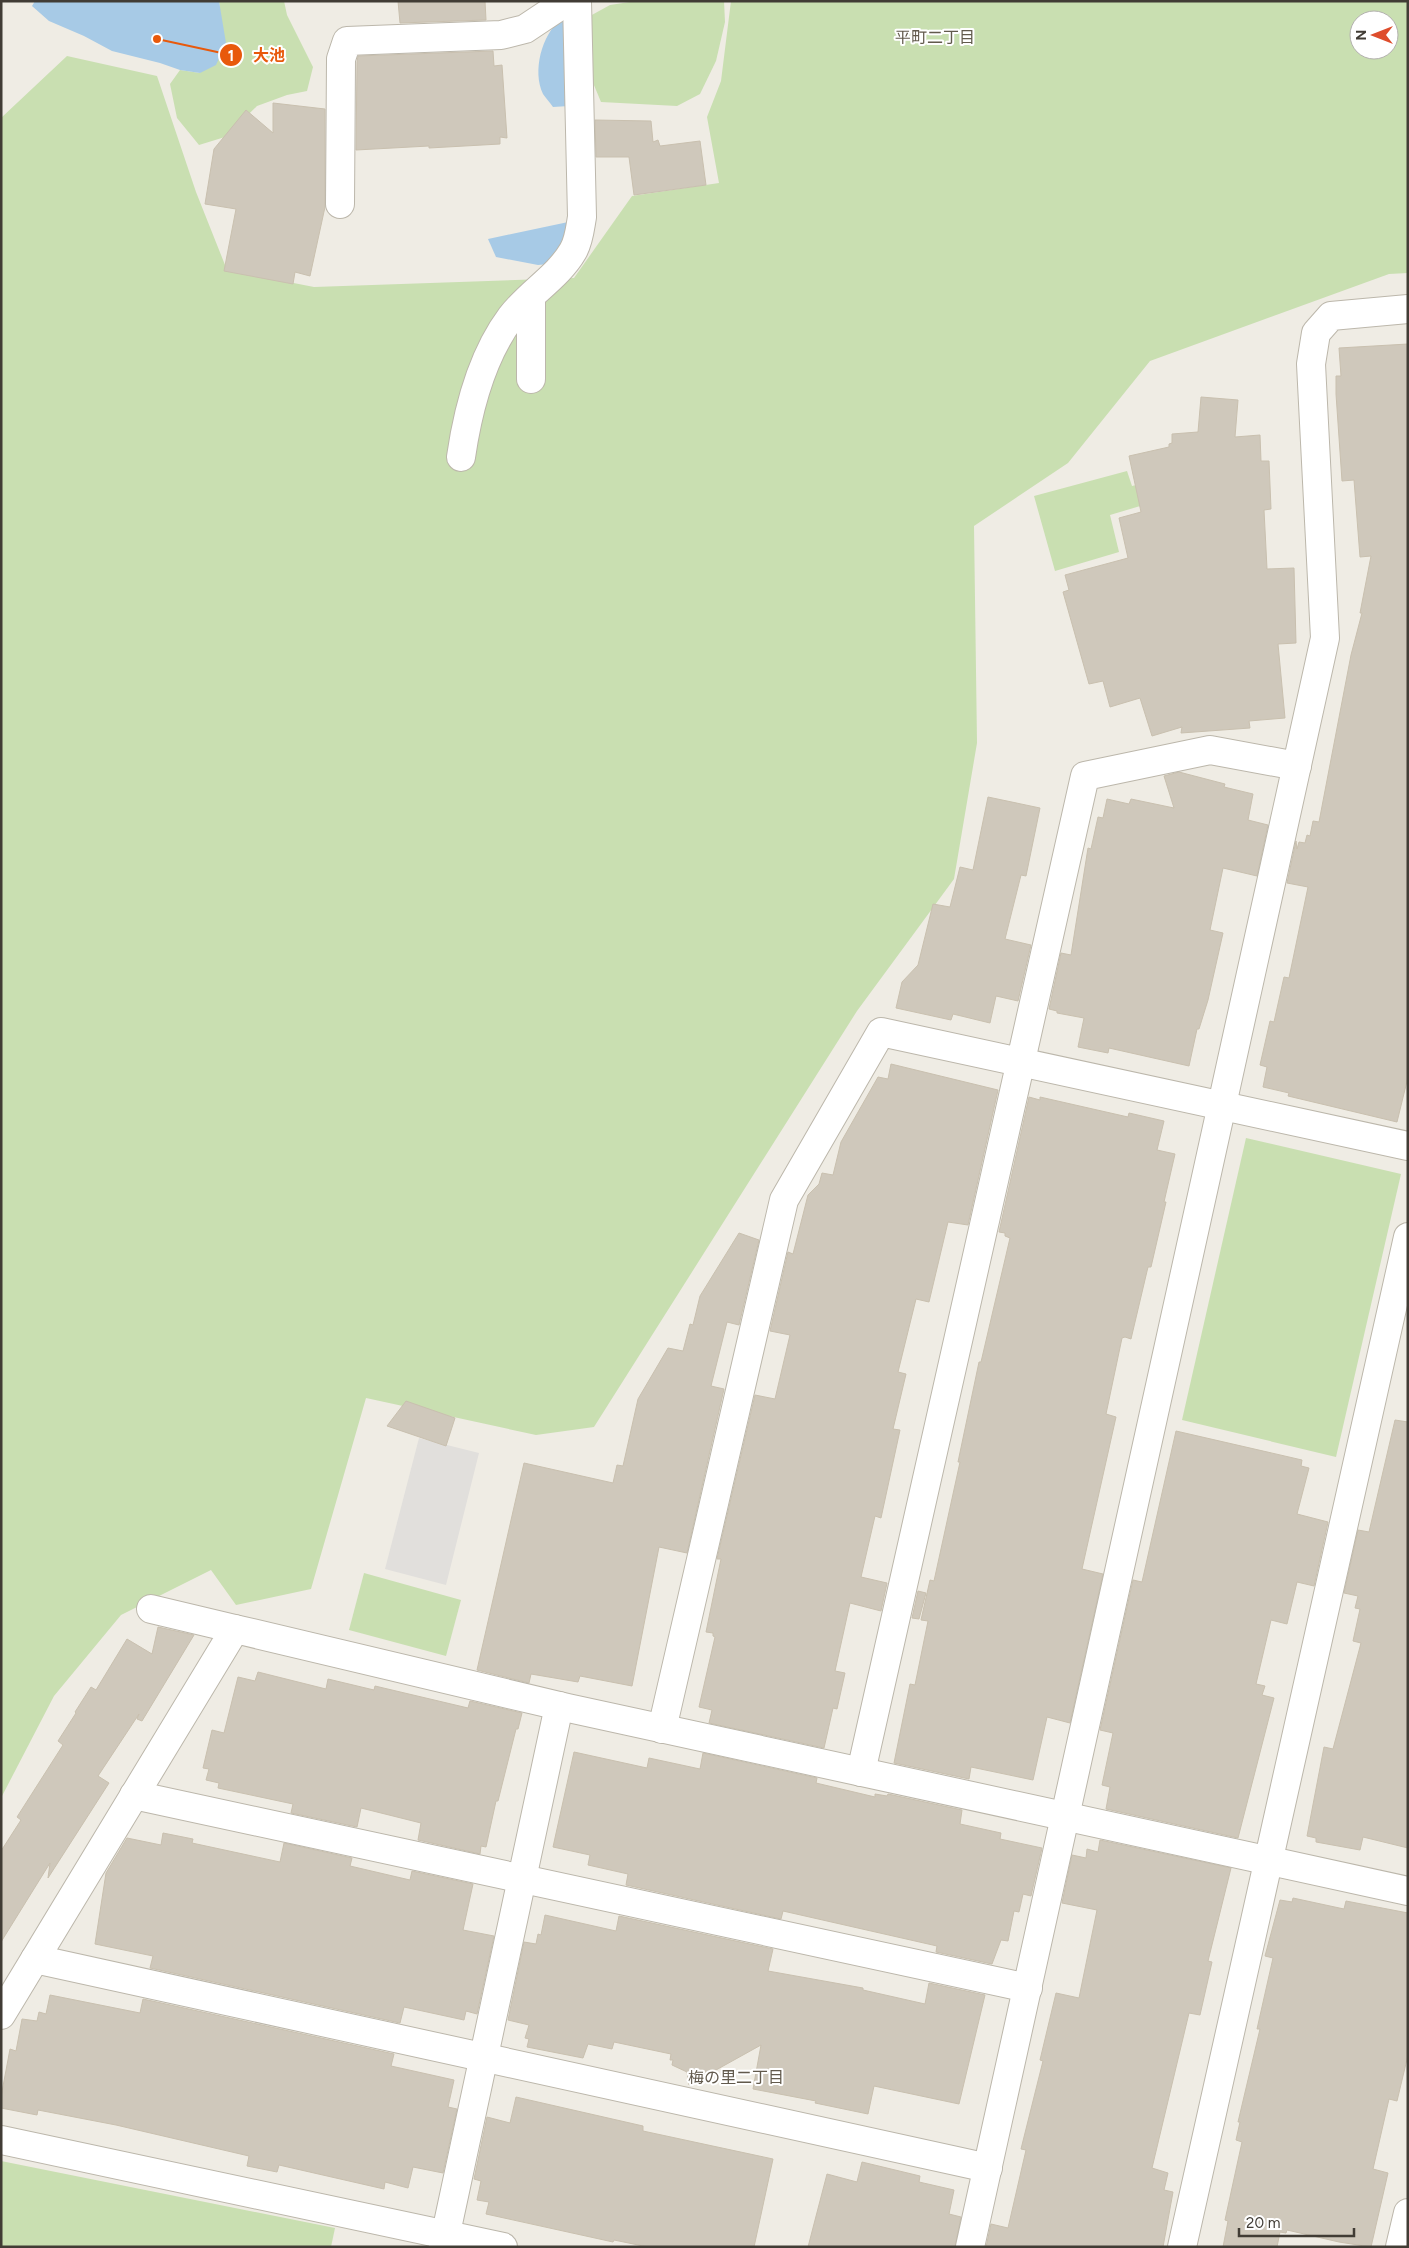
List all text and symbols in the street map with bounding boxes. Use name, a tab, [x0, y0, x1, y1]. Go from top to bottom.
north arrow	[1349, 10, 1399, 60]
district label: 平町二丁目	[895, 28, 975, 47]
text: N	[1353, 30, 1370, 40]
callout: 大池	[218, 40, 295, 71]
text: 大池	[253, 46, 285, 65]
text: 1	[228, 47, 234, 65]
district label: 梅の里二丁目	[688, 2068, 784, 2087]
scale bar	[1239, 2206, 1354, 2238]
text: 20 m	[1246, 2214, 1280, 2232]

